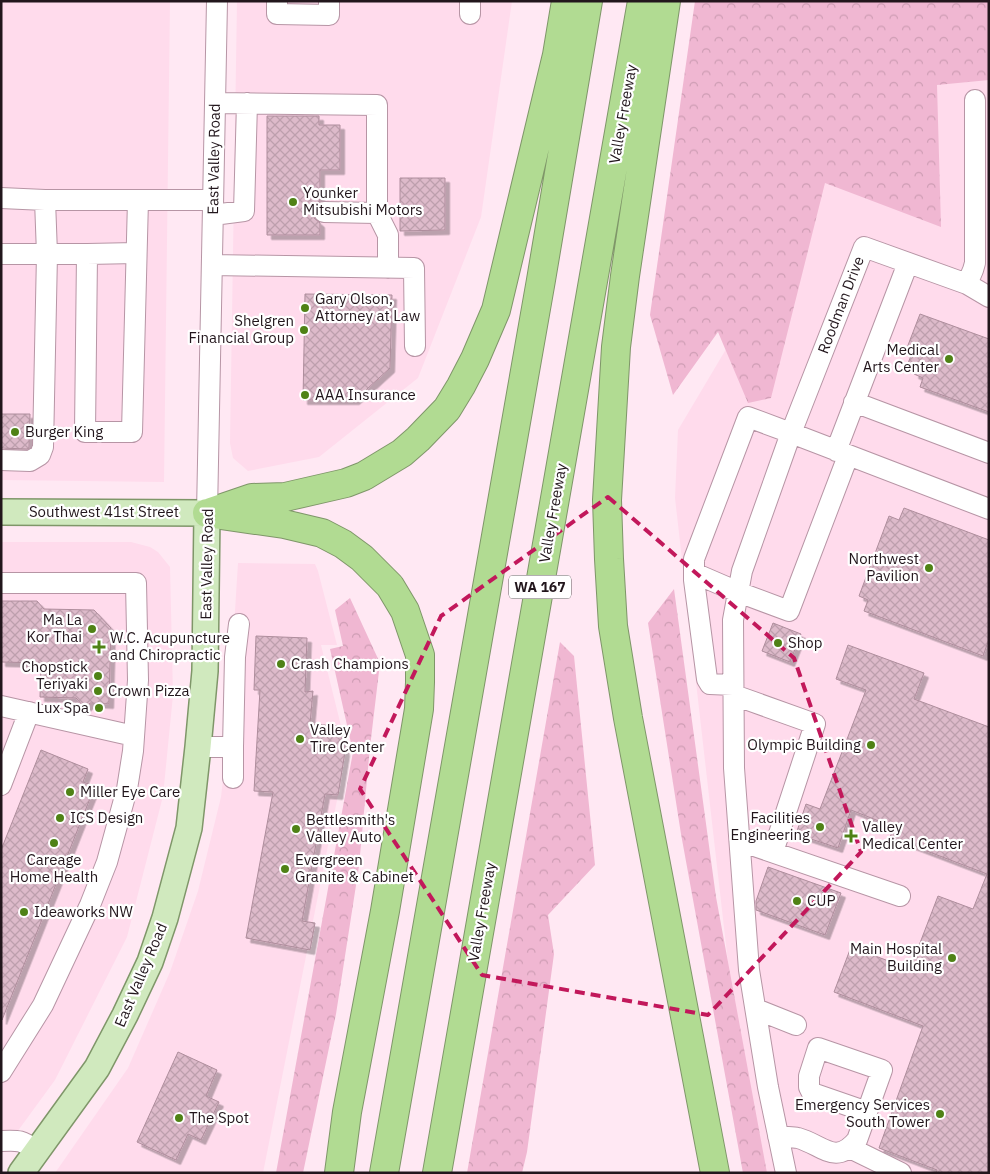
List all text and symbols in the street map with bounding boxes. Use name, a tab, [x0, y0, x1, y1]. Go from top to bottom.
street label: Valley Freeway	[604, 62, 641, 165]
street label: East Valley Road	[203, 103, 224, 215]
place label: Younker Mitsubishi Motors	[303, 183, 423, 219]
marker: Younker Mitsubishi Motors	[287, 196, 299, 208]
street label: Roodman Drive	[813, 253, 868, 356]
place label: Gary Olson, Attorney at Law	[315, 289, 421, 325]
marker: Gary Olson, Attorney at Law	[299, 302, 311, 314]
place label: Shelgren Financial Group	[188, 311, 294, 347]
marker: Shelgren Financial Group	[298, 324, 310, 336]
place label: Medical Arts Center	[863, 340, 939, 376]
marker: Medical Arts Center	[943, 353, 955, 365]
place label: AAA Insurance	[315, 385, 416, 404]
marker: AAA Insurance	[299, 389, 311, 401]
place label: Burger King	[25, 422, 103, 441]
marker: Burger King	[9, 426, 21, 438]
street label: Valley Freeway	[534, 461, 571, 564]
street label: Southwest 41st Street	[29, 502, 179, 521]
street label: East Valley Road	[196, 508, 217, 620]
place label: Northwest Pavilion	[849, 549, 919, 585]
marker: Northwest Pavilion	[923, 562, 935, 574]
road number: WA 167	[509, 576, 571, 598]
place label: Ma La Kor Thai	[27, 610, 82, 646]
marker: Ma La Kor Thai	[86, 623, 98, 635]
place label: W.C. Acupuncture and Chiropractic	[110, 628, 230, 664]
place label: Shop	[788, 633, 822, 652]
marker: Shop	[772, 637, 784, 649]
marker: W.C. Acupuncture and Chiropractic	[92, 640, 106, 654]
place label: Crash Champions	[291, 654, 409, 673]
place label: Chopstick Teriyaki	[21, 657, 88, 693]
marker: Crash Champions	[275, 658, 287, 670]
marker: Chopstick Teriyaki	[92, 670, 104, 682]
place label: Crown Pizza	[108, 681, 189, 700]
marker: Crown Pizza	[92, 685, 104, 697]
place label: Lux Spa	[37, 698, 89, 717]
marker: Lux Spa	[93, 702, 105, 714]
place label: Valley Tire Center	[310, 720, 385, 756]
marker: Valley Tire Center	[294, 733, 306, 745]
place label: Olympic Building	[747, 735, 861, 754]
marker: Olympic Building	[865, 739, 877, 751]
place label: Miller Eye Care	[80, 782, 180, 801]
marker: Miller Eye Care	[64, 786, 76, 798]
place label: ICS Design	[70, 808, 143, 827]
place label: Facilities Engineering	[730, 808, 810, 844]
place label: Bettlesmith's Valley Auto	[306, 810, 395, 846]
marker: ICS Design	[54, 812, 66, 824]
place label: Valley Medical Center	[862, 817, 964, 853]
marker: Facilities Engineering	[814, 821, 826, 833]
marker: Bettlesmith's Valley Auto	[290, 823, 302, 835]
marker: Valley Medical Center	[844, 829, 858, 843]
marker: Careage Home Health	[48, 837, 60, 849]
place label: Careage Home Health	[10, 850, 98, 886]
place label: Evergreen Granite & Cabinet	[295, 850, 414, 886]
street label: Valley Freeway	[463, 860, 500, 963]
marker: Evergreen Granite & Cabinet	[279, 863, 291, 875]
place label: CUP	[807, 891, 836, 910]
marker: CUP	[791, 895, 803, 907]
place label: Ideaworks NW	[34, 902, 133, 921]
marker: Ideaworks NW	[18, 906, 30, 918]
street label: East Valley Road	[110, 920, 171, 1030]
place label: Main Hospital Building	[850, 939, 942, 975]
marker: Main Hospital Building	[946, 952, 958, 964]
place label: Emergency Services South Tower	[795, 1095, 930, 1131]
place label: The Spot	[189, 1108, 249, 1127]
marker: Emergency Services South Tower	[934, 1108, 946, 1120]
marker: The Spot	[173, 1112, 185, 1124]

